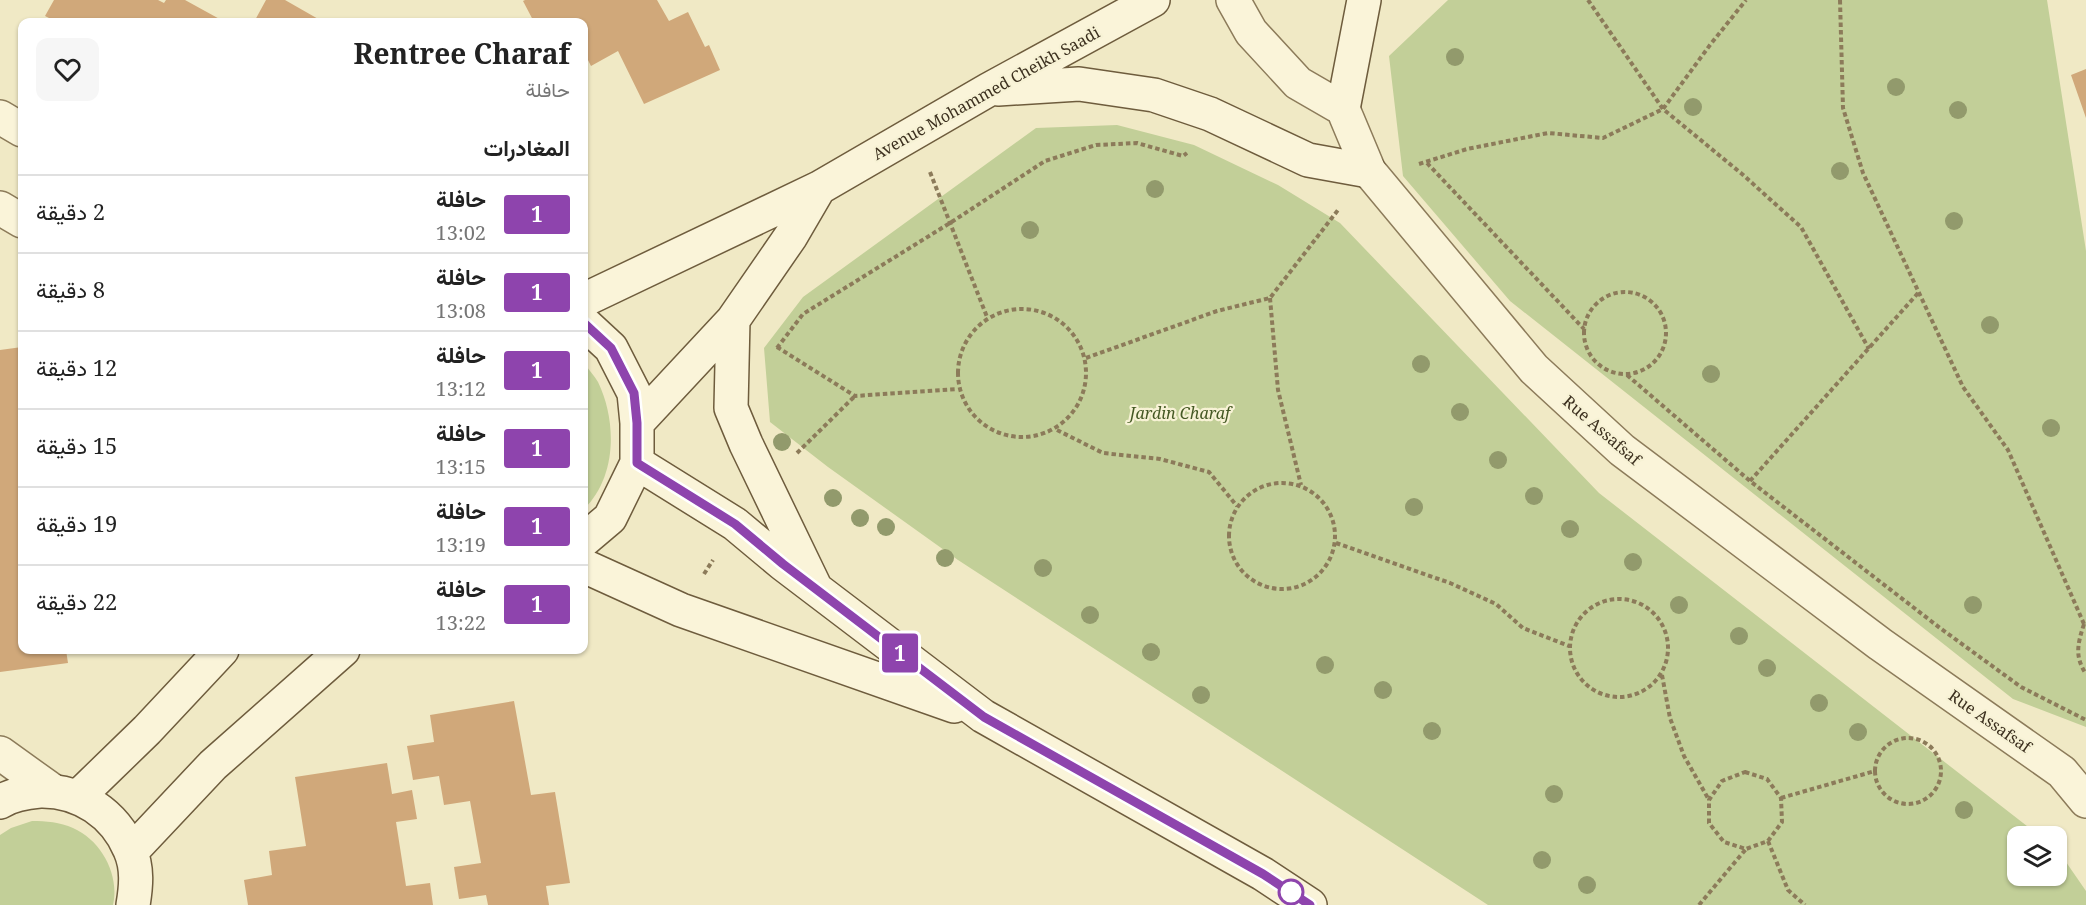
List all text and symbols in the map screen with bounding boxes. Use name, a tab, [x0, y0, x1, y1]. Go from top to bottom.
street label: Avenue Mohammed Cheikh Saadi	[868, 21, 1104, 165]
text: Rentree Charaf	[354, 34, 570, 72]
button: heart	[36, 38, 99, 101]
text: حافلة	[525, 76, 570, 103]
text: المغادرات	[484, 132, 570, 162]
text: حافلة	[436, 183, 486, 213]
text: 2 دقيقة	[36, 196, 105, 226]
text: 1	[531, 200, 543, 228]
text: 13:02	[436, 219, 486, 246]
text: حافلة	[436, 261, 486, 291]
text: 8 دقيقة	[36, 274, 105, 304]
text: 1	[531, 278, 543, 306]
text: 13:08	[436, 297, 486, 324]
text: حافلة	[436, 339, 486, 369]
text: 12 دقيقة	[36, 352, 117, 382]
text: 1	[531, 356, 543, 384]
text: 13:12	[436, 375, 486, 402]
street label: Rue Assafsaf	[1559, 390, 1647, 471]
park label: Jardin Charaf	[1127, 402, 1233, 424]
text: حافلة	[436, 417, 486, 447]
text: 15 دقيقة	[36, 430, 117, 460]
text: 1	[531, 434, 543, 462]
text: 13:15	[436, 453, 486, 480]
text: حافلة	[436, 495, 486, 525]
text: 19 دقيقة	[36, 508, 117, 538]
text: 1	[531, 512, 543, 540]
text: 13:19	[436, 531, 486, 558]
text: حافلة	[436, 573, 486, 603]
text: 22 دقيقة	[36, 586, 117, 616]
text: 1	[531, 590, 543, 618]
text: 13:22	[436, 609, 486, 636]
line badge: 1	[880, 634, 920, 672]
text: 1	[894, 639, 906, 667]
street label: Rue Assafsaf	[1944, 684, 2037, 759]
map controls	[2007, 826, 2067, 886]
button: layers	[2007, 826, 2067, 886]
unlabelled marker	[1278, 879, 1304, 905]

